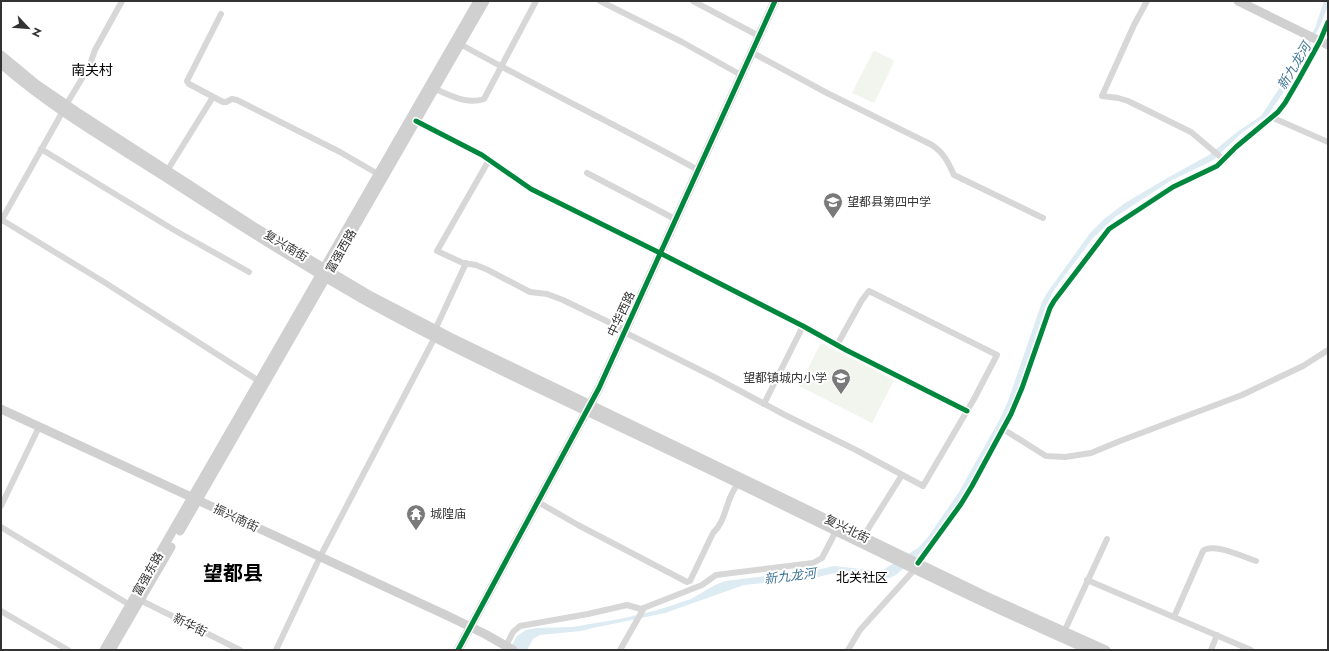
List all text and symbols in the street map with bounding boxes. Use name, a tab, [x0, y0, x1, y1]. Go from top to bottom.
north arrow	[8, 8, 48, 48]
text: N	[28, 25, 46, 40]
water label: 新九龙河	[1272, 36, 1317, 93]
district label: 南关村	[71, 60, 113, 80]
school or university icon: 望都县第四中学	[822, 191, 844, 219]
place label: 望都县第四中学	[847, 193, 931, 211]
street label: 复兴南街	[261, 226, 311, 266]
street label: 富强西路	[321, 226, 361, 276]
street label: 中华西路	[603, 288, 639, 340]
school or university icon: 望都镇城内小学	[830, 367, 852, 395]
place label: 望都镇城内小学	[743, 369, 827, 387]
street label: 振兴南街	[210, 500, 262, 536]
temple icon: 城隍庙	[405, 503, 427, 531]
place label: 城隍庙	[430, 505, 466, 523]
street label: 复兴北街	[821, 510, 873, 548]
street label: 富强东路	[128, 549, 168, 599]
district label: 望都县	[203, 559, 263, 588]
water label: 新九龙河	[763, 563, 820, 589]
district label: 北关社区	[836, 568, 888, 587]
street label: 新华街	[170, 609, 210, 641]

